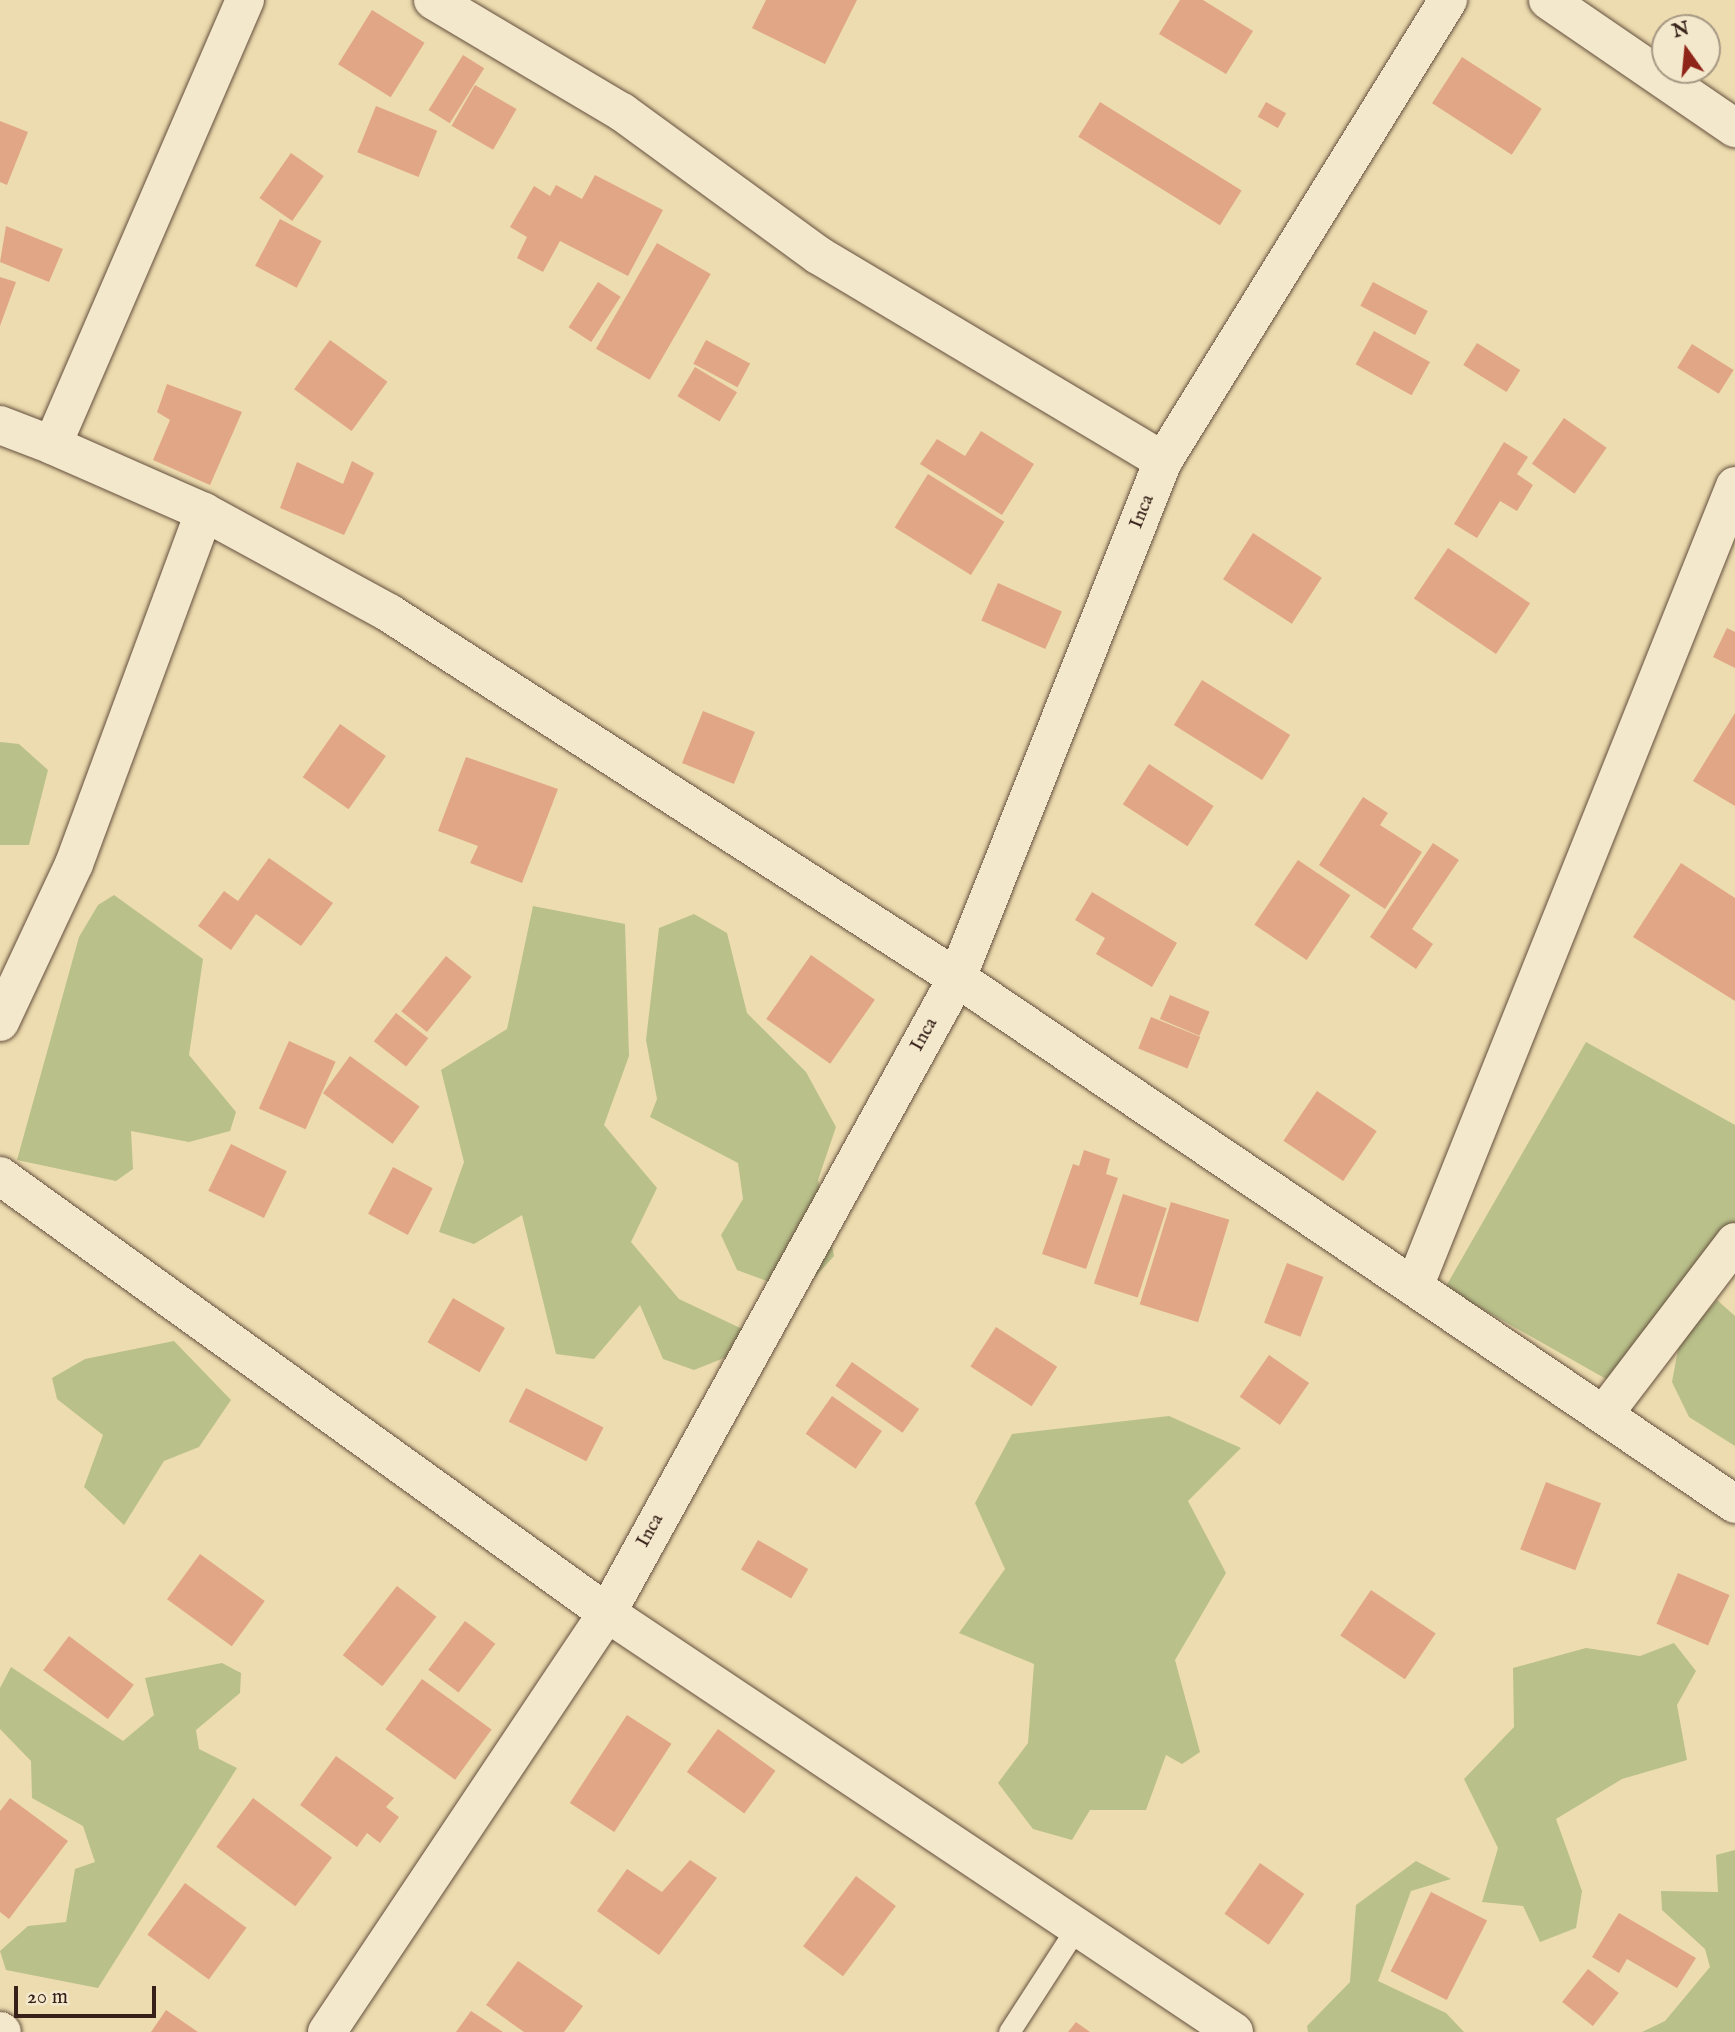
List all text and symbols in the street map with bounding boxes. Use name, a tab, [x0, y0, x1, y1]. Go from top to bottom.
north arrow	[1651, 14, 1721, 84]
text: N	[1670, 17, 1692, 44]
street label: Inca	[1126, 492, 1160, 532]
street label: Inca	[907, 1014, 943, 1056]
street label: Inca	[633, 1510, 669, 1552]
scale bar	[18, 1972, 159, 2016]
text: 20 m	[27, 1984, 68, 2011]

